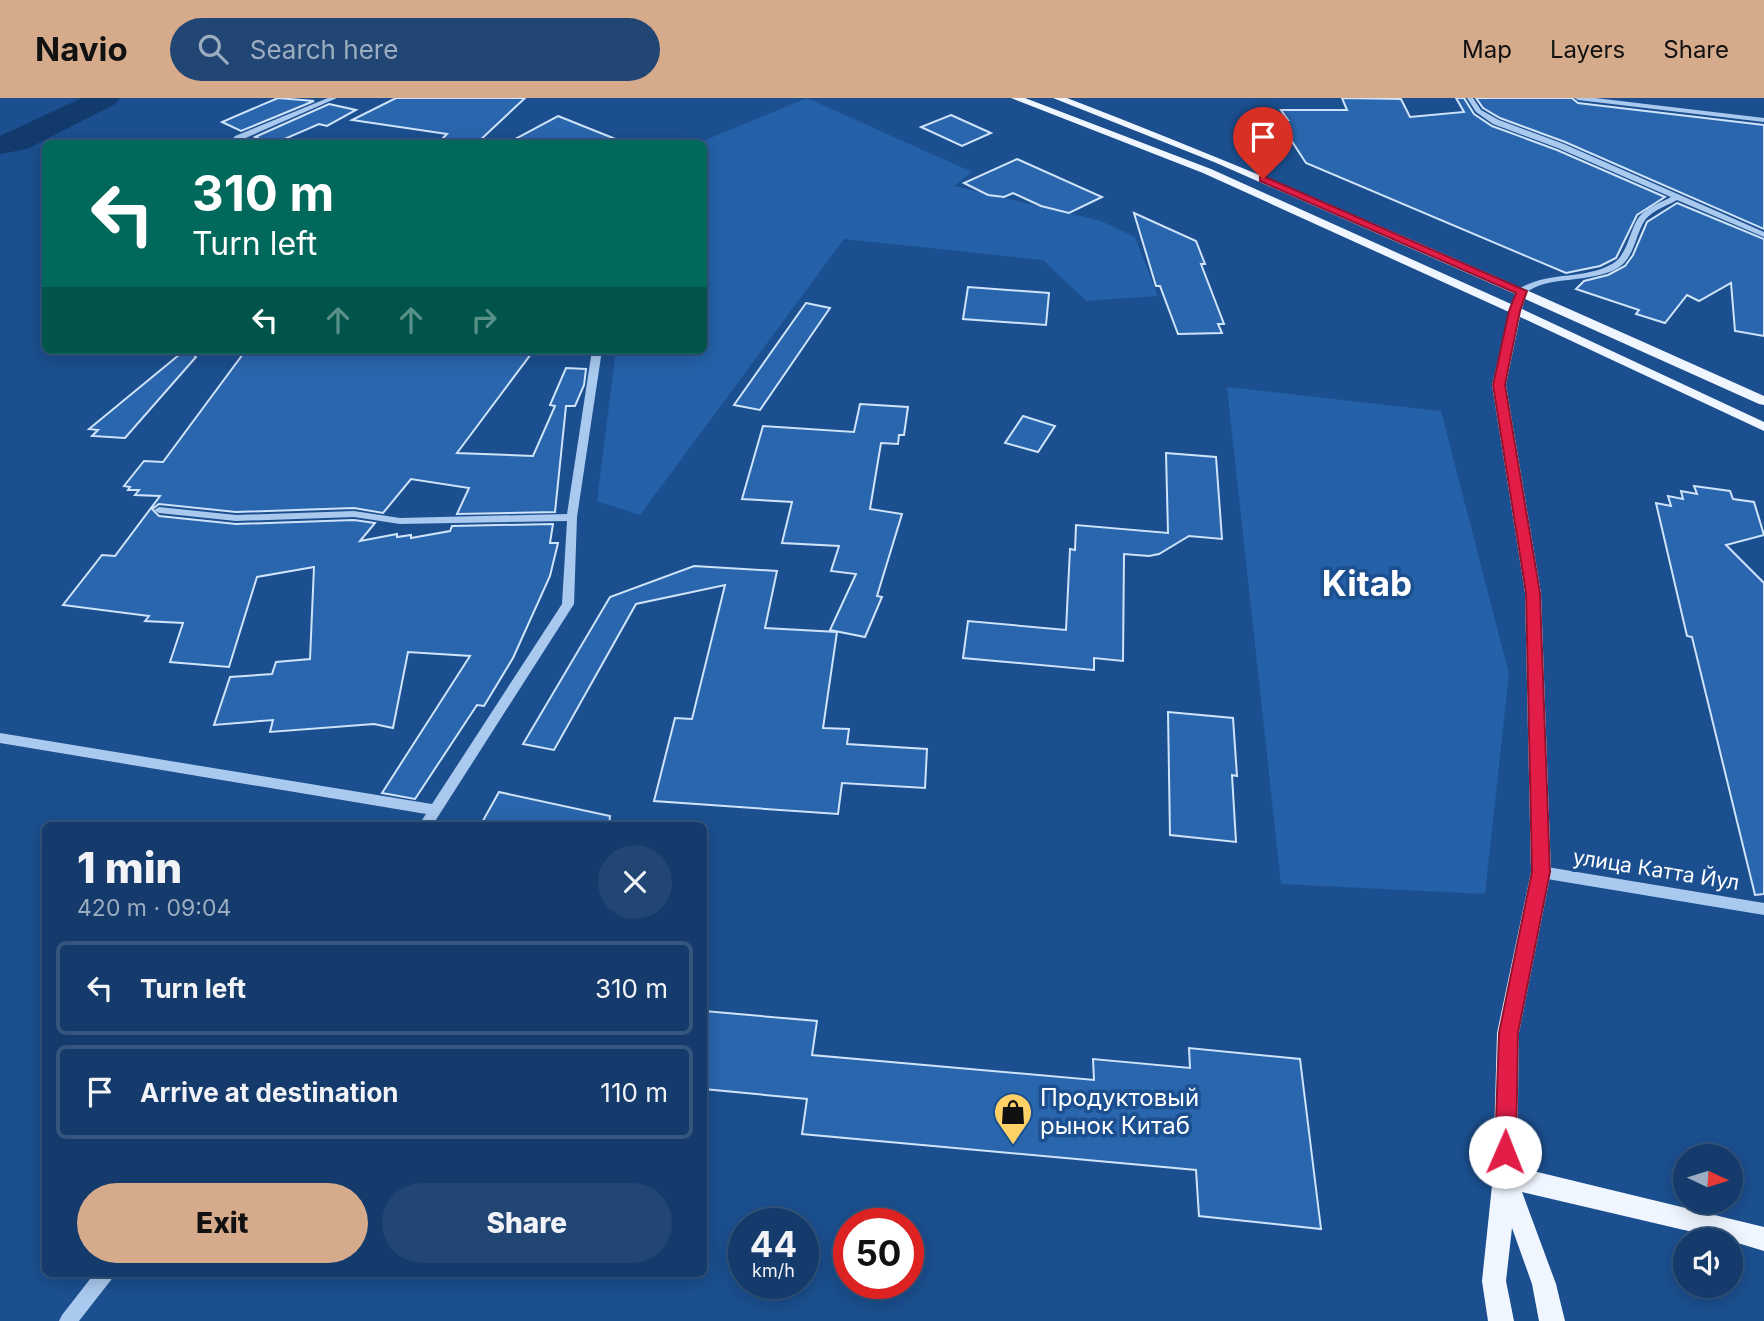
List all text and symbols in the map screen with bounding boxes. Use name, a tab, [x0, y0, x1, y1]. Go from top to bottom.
search box	[170, 18, 660, 81]
text: Navio	[35, 29, 128, 69]
icon: search	[194, 30, 232, 68]
text: Search here	[250, 34, 398, 65]
text: Map	[1462, 35, 1512, 64]
text: Layers	[1550, 35, 1625, 64]
text: Share	[1663, 35, 1729, 64]
pin	[1233, 107, 1293, 179]
icon: arrive	[1244, 118, 1282, 156]
text: 310 m	[192, 164, 334, 223]
icon: left	[77, 168, 168, 259]
text: Turn left	[192, 224, 317, 263]
icon: left	[246, 301, 284, 339]
icon: ahead	[319, 301, 357, 339]
icon: ahead	[392, 301, 430, 339]
icon: right	[465, 301, 503, 339]
district label: Kitab	[1322, 562, 1412, 604]
text: 1 min	[77, 842, 182, 893]
street label: улица Катта Йул	[1571, 843, 1741, 895]
button: close	[598, 845, 672, 919]
text: 420 m · 09:04	[77, 894, 231, 922]
icon: left	[81, 969, 119, 1007]
text: Turn left	[140, 973, 246, 1004]
text: 310 m	[595, 973, 668, 1004]
icon: arrive	[81, 1073, 119, 1111]
text: Arrive at destination	[140, 1077, 399, 1108]
text: 110 m	[600, 1077, 668, 1108]
place label: Продуктовый рынок Китаб	[1040, 1083, 1199, 1140]
shop icon: Продуктовый рынок Китаб	[992, 1091, 1034, 1146]
position arrow	[1468, 1115, 1542, 1189]
north arrow	[1673, 1144, 1743, 1214]
map controls	[1673, 1144, 1743, 1298]
button: Exit	[77, 1183, 368, 1263]
button: Share	[382, 1183, 672, 1263]
speed limit sign: 50	[833, 1208, 924, 1299]
text: 44	[750, 1223, 797, 1265]
button: sound	[1673, 1228, 1743, 1298]
text: km/h	[752, 1260, 795, 1281]

